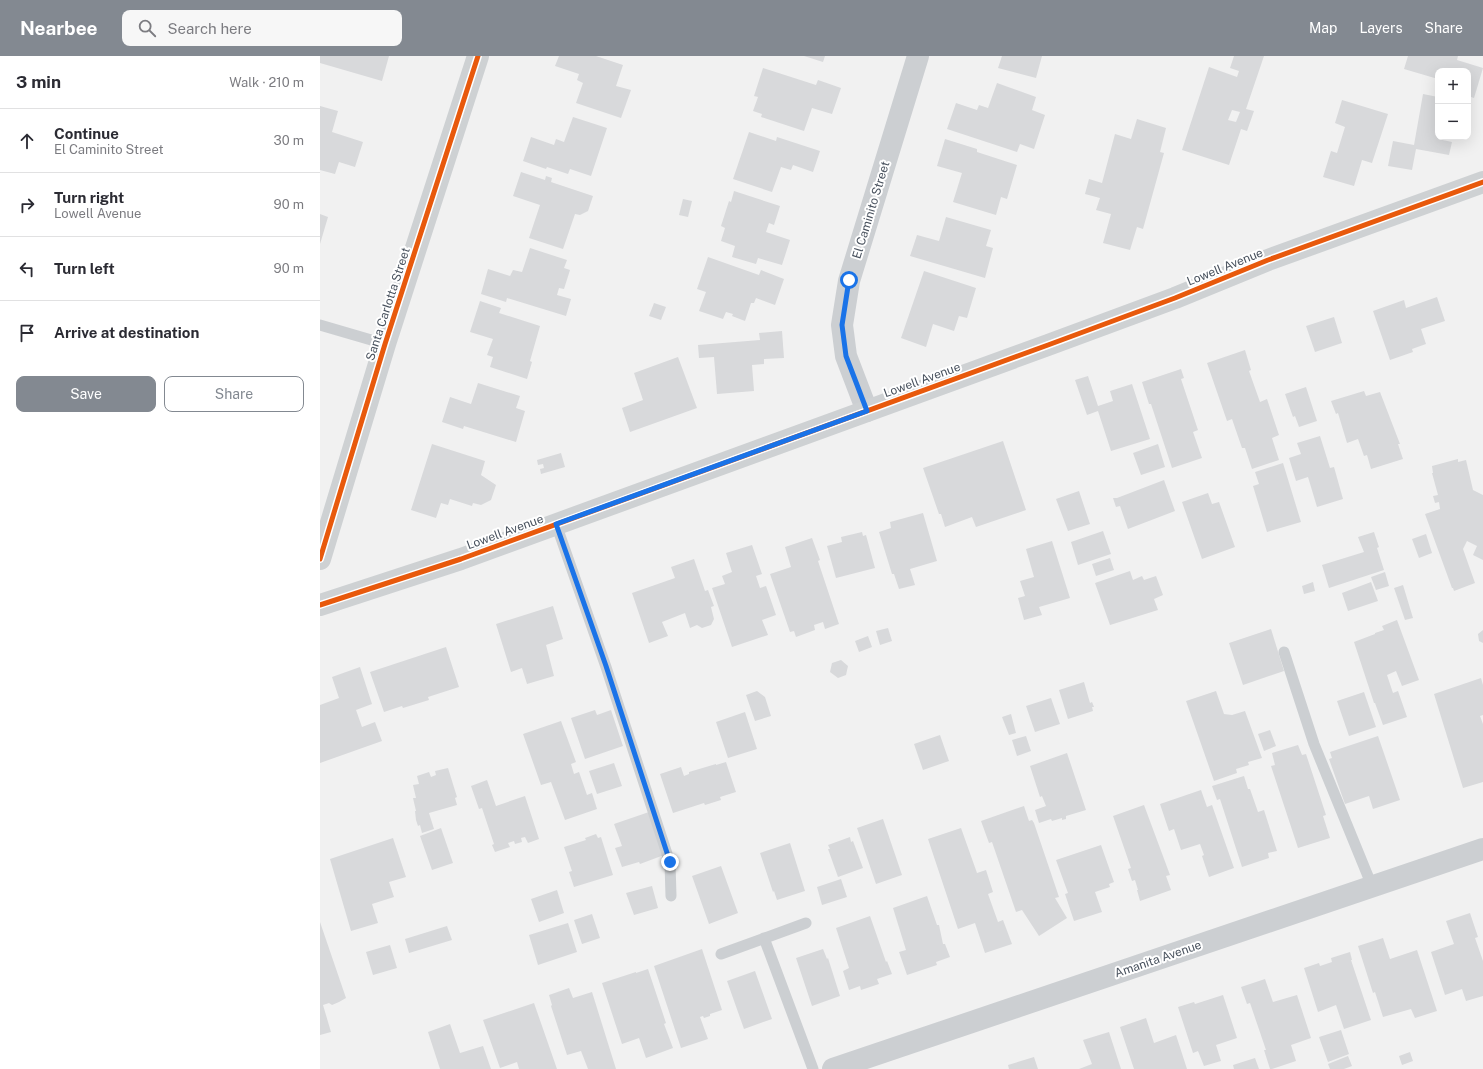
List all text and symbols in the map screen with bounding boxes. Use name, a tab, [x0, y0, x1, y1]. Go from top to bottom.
search box	[122, 10, 402, 46]
text: Nearbee	[20, 17, 98, 39]
icon: search	[136, 17, 158, 39]
text: Search here	[168, 20, 252, 37]
text: Map	[1309, 20, 1337, 36]
text: Layers	[1359, 20, 1403, 36]
text: Share	[1425, 20, 1463, 36]
map controls	[1435, 68, 1471, 140]
button: +	[1435, 68, 1471, 104]
text: 3 min	[16, 72, 61, 92]
text: Walk · 210 m	[229, 75, 304, 90]
button: −	[1435, 104, 1471, 140]
text: Continue	[54, 125, 119, 142]
icon: ahead	[16, 130, 38, 152]
text: 30 m	[274, 133, 304, 148]
text: El Caminito Street	[54, 142, 164, 157]
street label: El Caminito Street	[850, 159, 893, 260]
text: Turn right	[54, 189, 124, 206]
icon: right	[16, 194, 38, 216]
text: 90 m	[274, 197, 304, 212]
text: Lowell Avenue	[54, 206, 141, 221]
street label: Santa Carlotta Street	[363, 245, 413, 362]
street label: Lowell Avenue	[1185, 245, 1265, 289]
icon: left	[16, 258, 38, 280]
text: Turn left	[54, 260, 115, 277]
text: 90 m	[274, 261, 304, 276]
route start	[840, 271, 858, 289]
icon: arrive	[16, 322, 38, 344]
text: Arrive at destination	[54, 324, 199, 341]
street label: Lowell Avenue	[882, 360, 962, 400]
button: Save	[16, 376, 156, 412]
button: Share	[164, 376, 304, 412]
street label: Lowell Avenue	[465, 512, 545, 552]
route end	[661, 853, 679, 871]
street label: Amanita Avenue	[1113, 938, 1203, 980]

